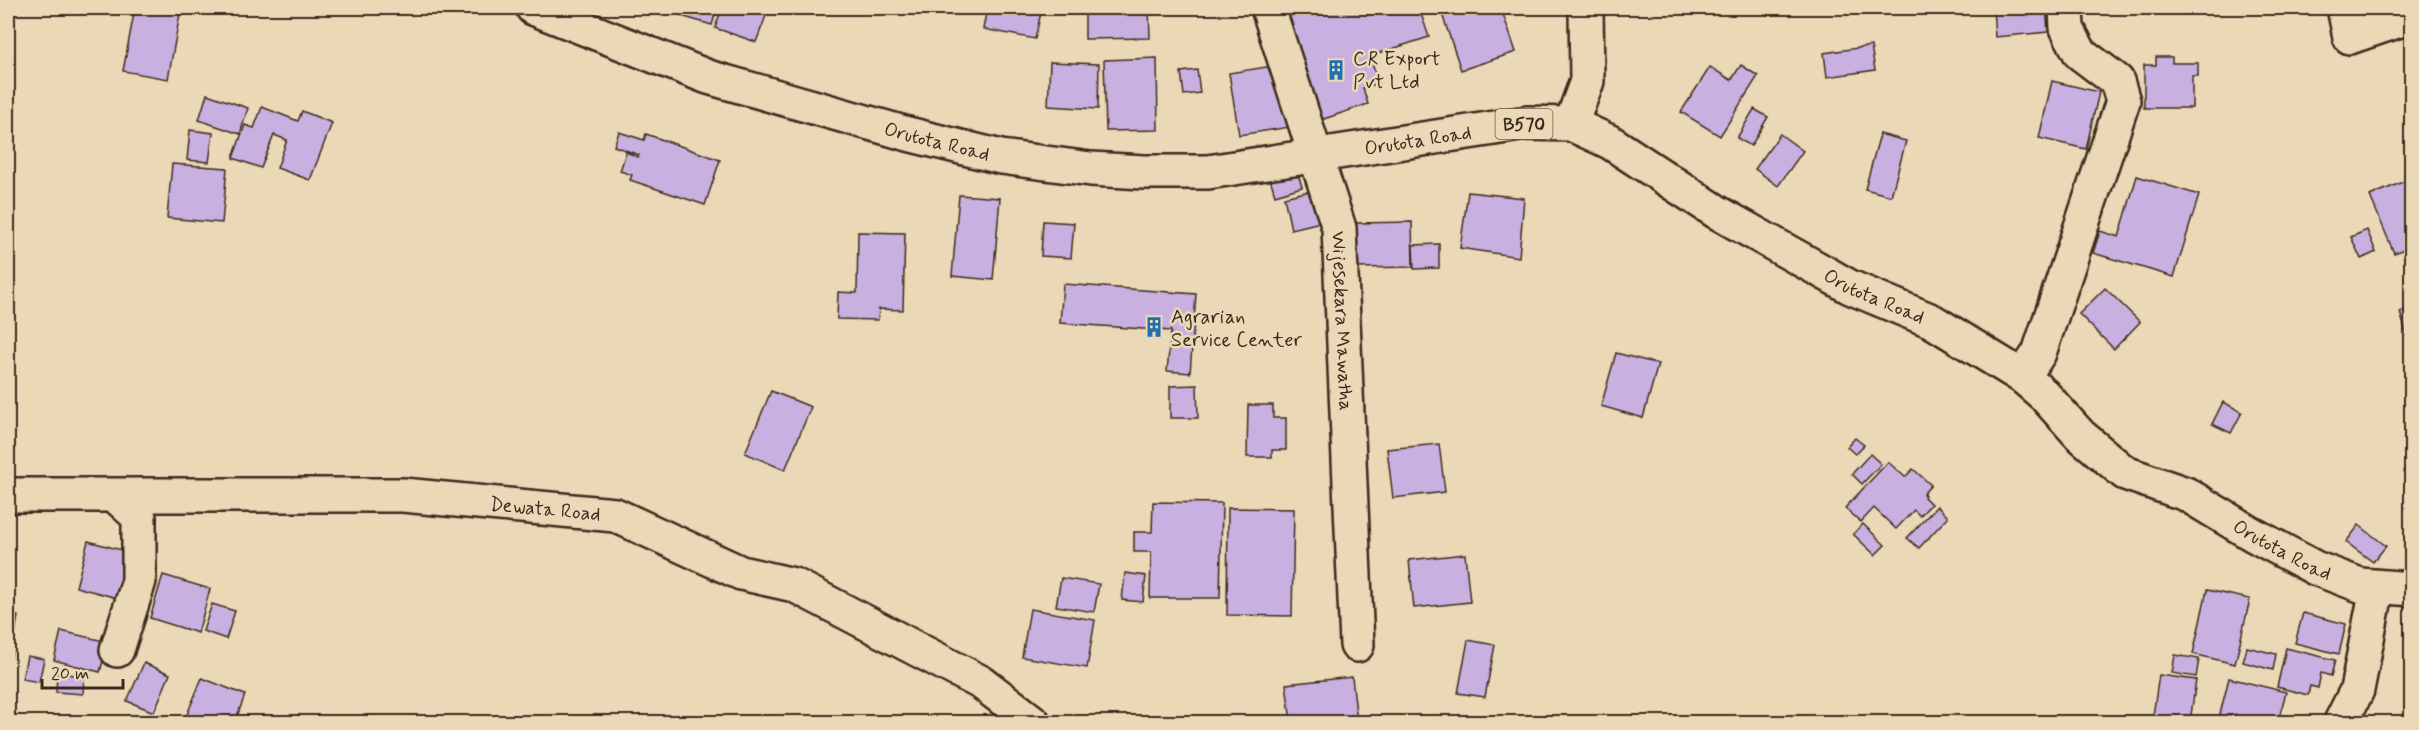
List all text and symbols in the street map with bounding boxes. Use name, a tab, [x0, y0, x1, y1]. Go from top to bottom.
place label: CR Export Pvt Ltd	[1353, 46, 1440, 96]
building icon: CR Export Pvt Ltd	[1324, 58, 1348, 82]
road number: B570	[1496, 109, 1552, 139]
street label: Orutota Road	[881, 116, 992, 169]
street label: Orutota Road	[1363, 120, 1473, 163]
street label: Wijesekara Mawatha	[1324, 230, 1359, 411]
street label: Orutota Road	[1818, 263, 1928, 331]
place label: Agrarian Service Center	[1171, 304, 1303, 354]
building icon: Agrarian Service Center	[1142, 315, 1166, 339]
street label: Dewata Road	[489, 491, 602, 529]
street label: Orutota Road	[2227, 514, 2335, 588]
scale bar	[42, 652, 123, 690]
text: 20 m	[51, 662, 89, 686]

